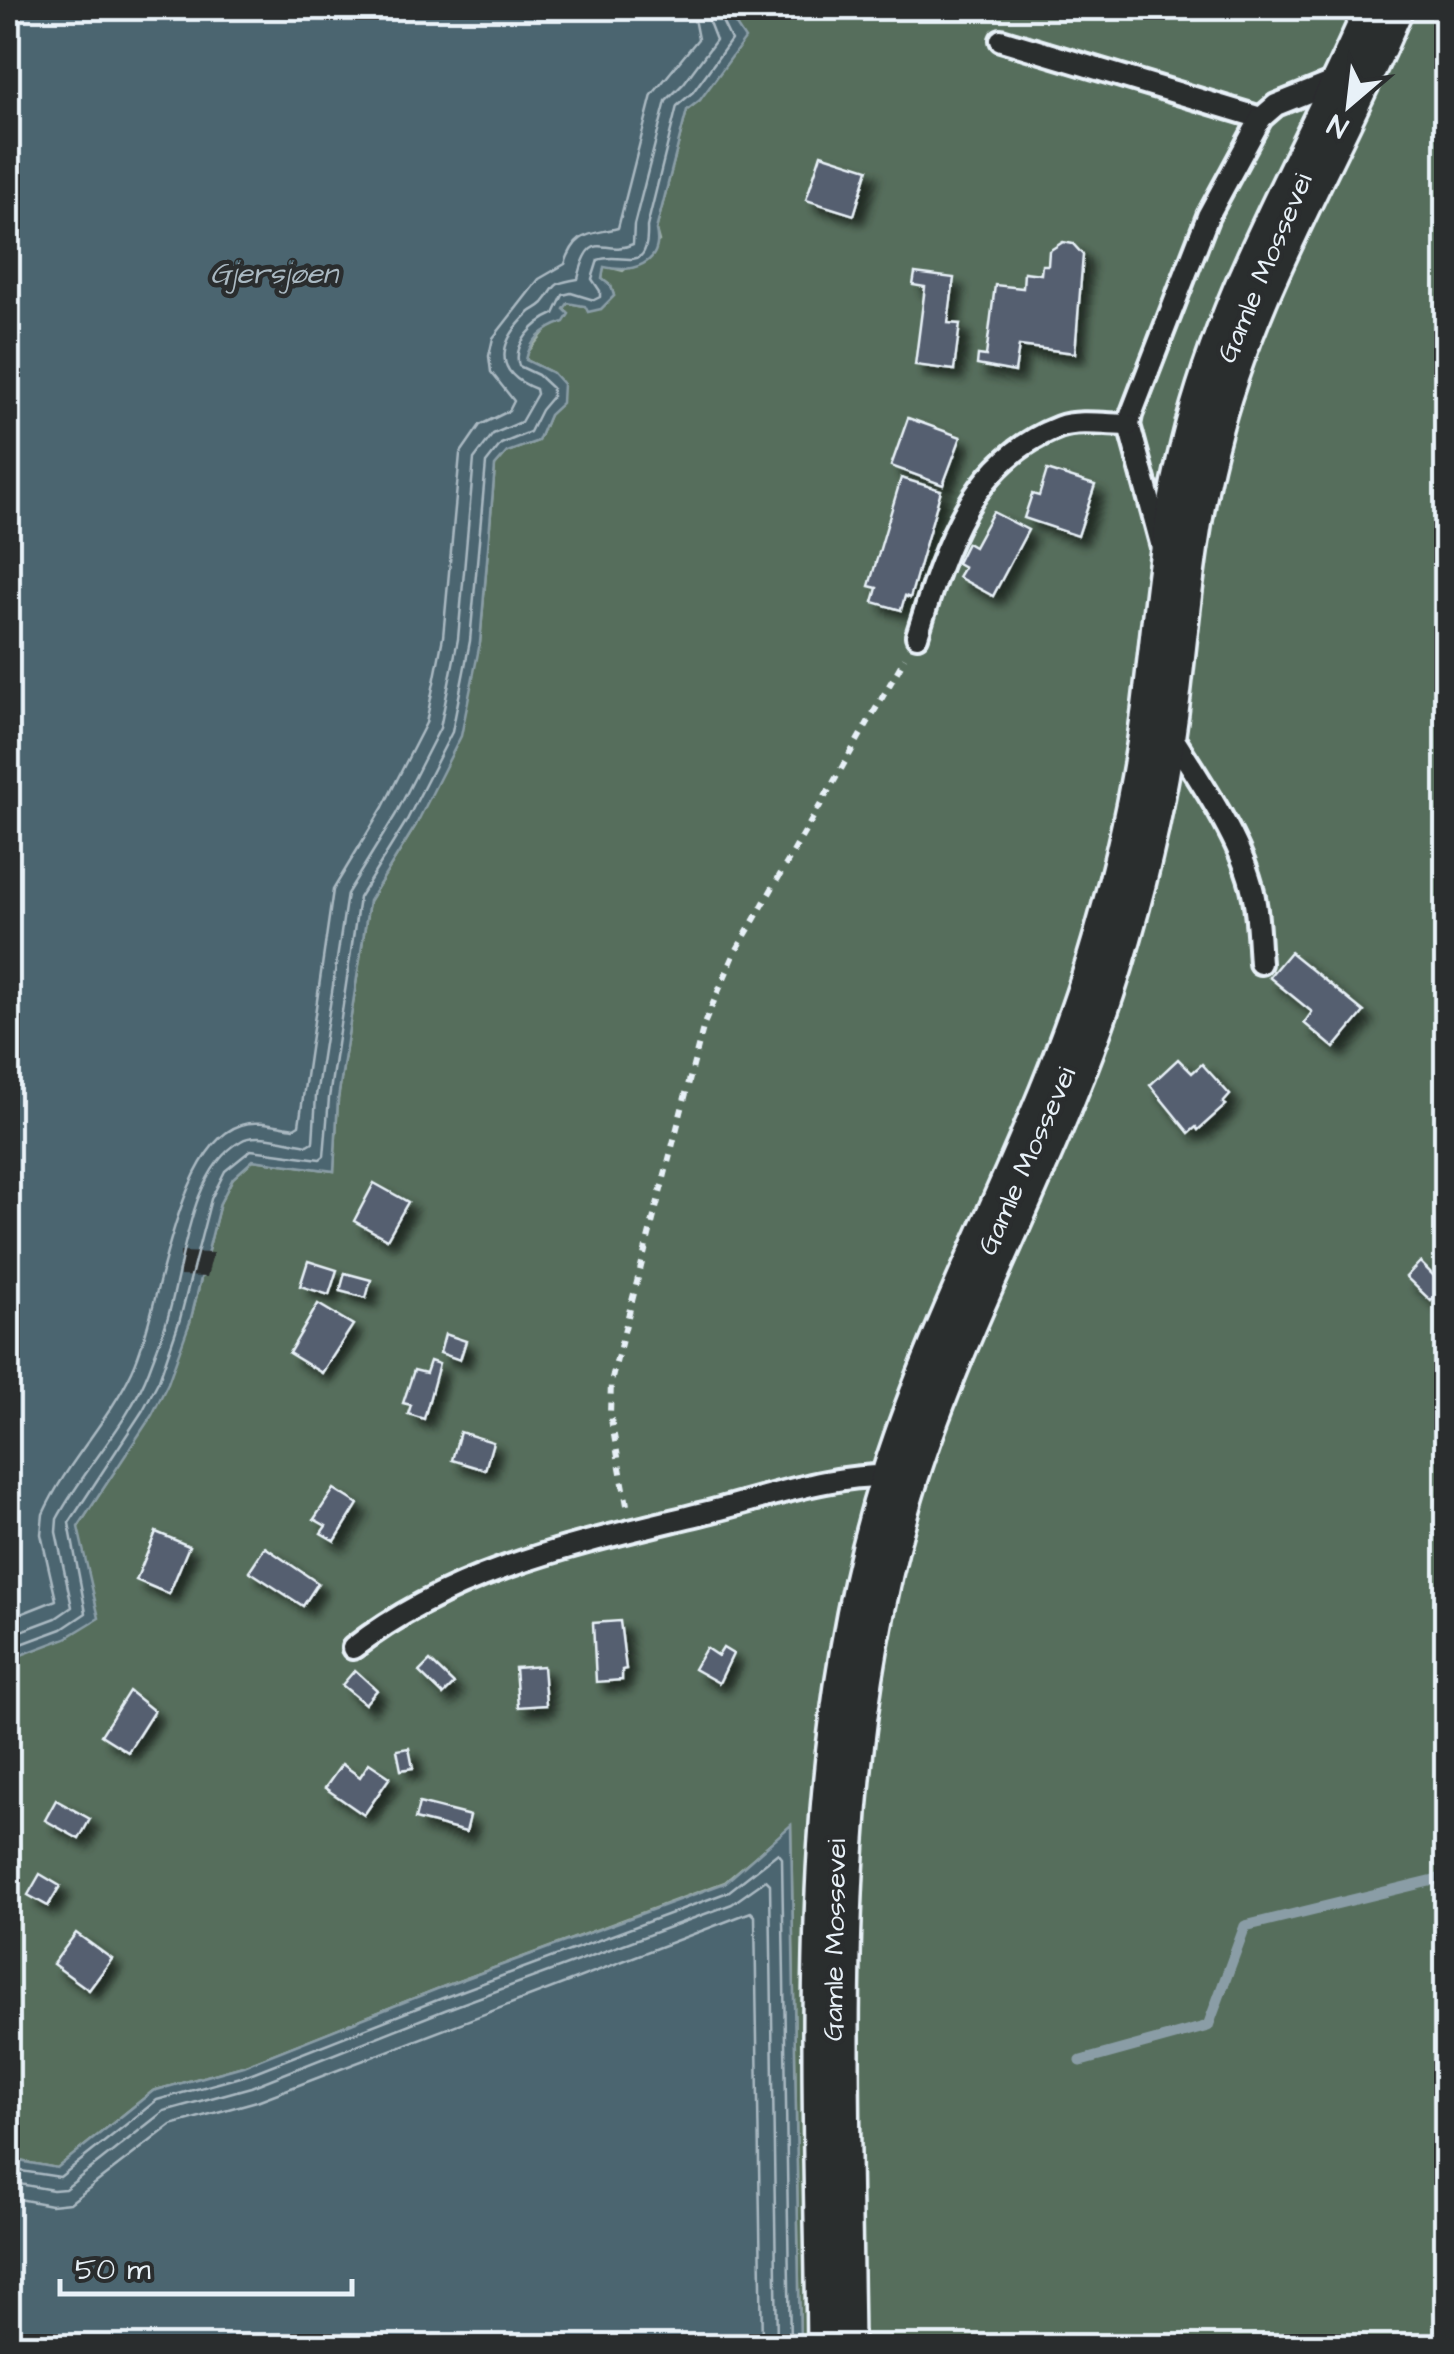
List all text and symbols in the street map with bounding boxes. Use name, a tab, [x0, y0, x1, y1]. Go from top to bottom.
north arrow	[1299, 55, 1399, 155]
text: N	[1321, 104, 1355, 147]
street label: Gamle Mossevei	[1208, 167, 1322, 369]
water label: Gjersjøen	[210, 253, 341, 295]
street label: Gamle Mossevei	[968, 1061, 1086, 1261]
street label: Gamle Mossevei	[814, 1839, 856, 2041]
scale bar	[60, 2234, 352, 2296]
text: 50 m	[75, 2249, 151, 2291]

